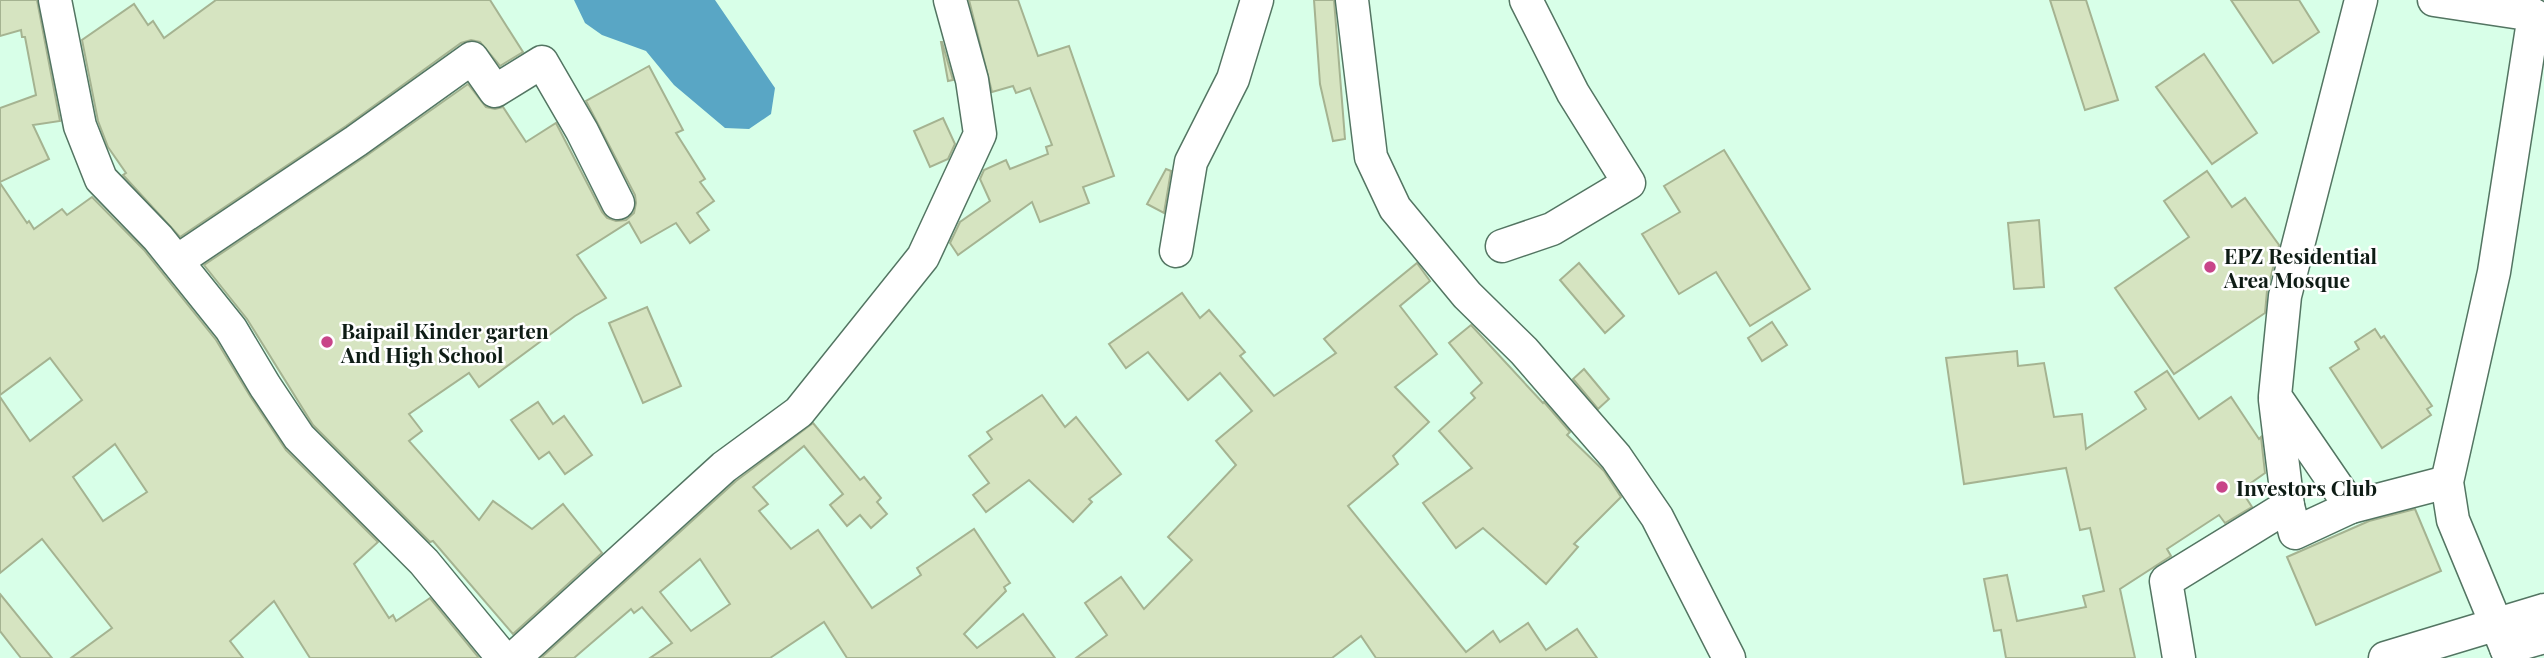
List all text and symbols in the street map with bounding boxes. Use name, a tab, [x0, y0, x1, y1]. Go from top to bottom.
place label: EPZ Residential Area Mosque	[2223, 241, 2378, 293]
marker: EPZ Residential Area Mosque	[2202, 259, 2218, 275]
place label: Baipail Kinder garten And High School	[340, 316, 549, 368]
marker: Baipail Kinder garten And High School	[319, 334, 335, 350]
place label: Investors Club	[2236, 473, 2377, 501]
marker: Investors Club	[2214, 479, 2230, 495]

